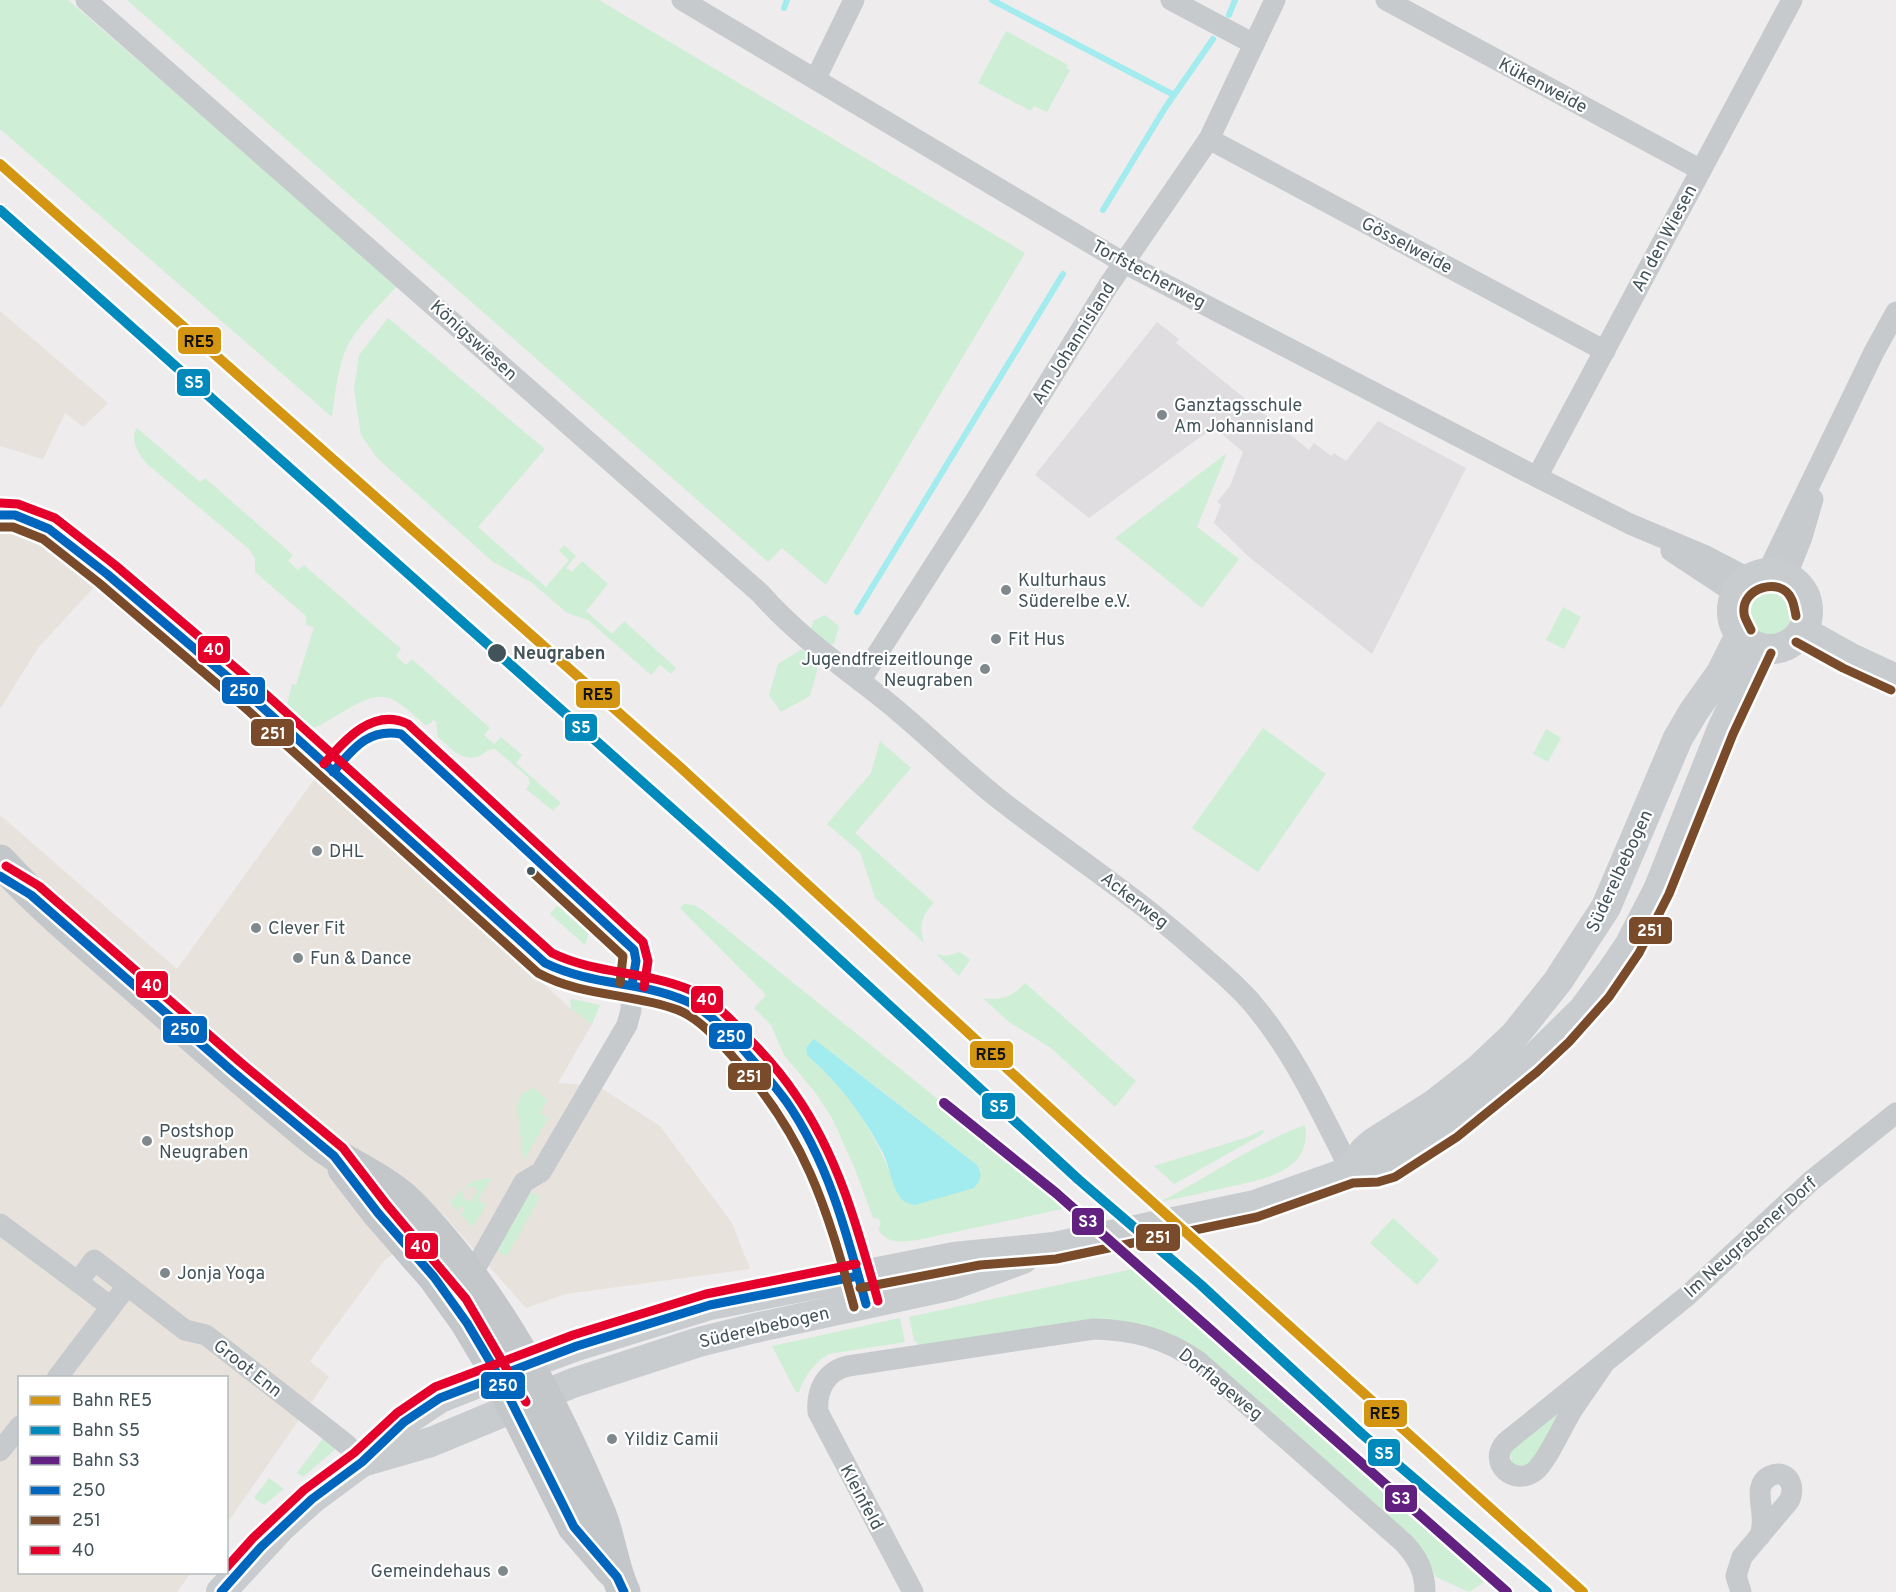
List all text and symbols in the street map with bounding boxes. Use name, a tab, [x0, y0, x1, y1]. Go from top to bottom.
street label: Kükenweide	[1494, 53, 1591, 119]
street label: An den Wiesen	[1627, 181, 1703, 296]
street label: Gösselweide	[1357, 213, 1456, 280]
street label: Torfstecherweg	[1087, 236, 1209, 315]
street label: Am Johannisland	[1027, 278, 1121, 409]
street label: Königswiesen	[424, 296, 522, 386]
line badge: RE5	[177, 326, 222, 355]
text: RE5	[184, 333, 214, 353]
line badge: S5	[176, 368, 211, 397]
text: S5	[184, 374, 204, 394]
place label: Ganztagsschule Am Johannisland	[1174, 395, 1314, 439]
marker: Ganztagsschule Am Johannisland	[1155, 408, 1169, 422]
place label: Kulturhaus Süderelbe e.V.	[1018, 570, 1130, 614]
marker: Kulturhaus Süderelbe e.V.	[999, 583, 1013, 597]
place label: Fit Hus	[1008, 629, 1065, 652]
marker: Fit Hus	[989, 632, 1003, 646]
line badge: 40	[197, 635, 231, 664]
text: 40	[204, 641, 224, 661]
marker: Neugraben	[486, 642, 508, 664]
place label: Neugraben	[513, 643, 605, 666]
place label: Jugendfreizeitlounge Neugraben	[801, 649, 973, 693]
marker: Jugendfreizeitlounge Neugraben	[978, 662, 992, 676]
line badge: 250	[221, 676, 266, 705]
line badge: RE5	[575, 680, 621, 709]
text: 250	[229, 682, 259, 702]
text: RE5	[583, 686, 613, 706]
line badge: S5	[564, 713, 598, 742]
line badge: 251	[250, 718, 295, 747]
text: S5	[571, 719, 591, 739]
text: 251	[260, 725, 286, 745]
street label: Süderelbebogen	[1582, 807, 1659, 937]
place label: DHL	[329, 841, 364, 864]
marker: DHL	[310, 844, 324, 858]
unlabelled marker	[525, 865, 537, 877]
street label: Ackerweg	[1096, 868, 1173, 935]
line badge: 251	[1628, 916, 1673, 945]
place label: Clever Fit	[268, 918, 345, 941]
marker: Clever Fit	[249, 921, 263, 935]
text: 251	[1637, 922, 1663, 942]
place label: Fun & Dance	[310, 948, 411, 971]
marker: Fun & Dance	[291, 951, 305, 965]
line badge: 40	[135, 970, 169, 999]
text: 40	[142, 977, 162, 997]
line badge: 40	[690, 985, 724, 1014]
text: 40	[697, 991, 717, 1011]
line badge: 250	[162, 1015, 208, 1044]
text: 250	[170, 1021, 200, 1041]
line badge: 250	[708, 1022, 753, 1050]
text: 250	[716, 1028, 746, 1048]
line badge: RE5	[969, 1040, 1014, 1069]
text: RE5	[976, 1046, 1006, 1066]
line badge: 251	[727, 1062, 772, 1091]
text: 251	[736, 1068, 762, 1088]
line badge: S5	[981, 1092, 1016, 1120]
text: S5	[989, 1098, 1009, 1118]
place label: Postshop Neugraben	[159, 1121, 248, 1165]
marker: Postshop Neugraben	[140, 1134, 154, 1148]
street label: Im Neugrabener Dorf	[1680, 1173, 1822, 1304]
line badge: S3	[1071, 1207, 1105, 1236]
text: S3	[1078, 1213, 1098, 1233]
line badge: 251	[1135, 1223, 1181, 1252]
text: 251	[1145, 1229, 1171, 1249]
line badge: 40	[404, 1232, 439, 1260]
text: 40	[411, 1238, 431, 1258]
place label: Jonja Yoga	[177, 1263, 265, 1286]
marker: Jonja Yoga	[158, 1266, 172, 1280]
street label: Süderelbebogen	[697, 1302, 832, 1355]
street label: Groot Enn	[208, 1335, 286, 1403]
street label: Dorflageweg	[1173, 1344, 1267, 1426]
line badge: 250	[480, 1371, 526, 1400]
legend	[18, 1376, 228, 1574]
text: 250	[488, 1377, 518, 1397]
text: Bahn RE5	[72, 1390, 152, 1413]
line badge: RE5	[1363, 1399, 1408, 1428]
text: RE5	[1370, 1405, 1400, 1425]
text: Bahn S5	[72, 1420, 140, 1443]
place label: Yildiz Camii	[624, 1429, 719, 1452]
marker: Yildiz Camii	[605, 1432, 619, 1446]
line badge: S5	[1367, 1438, 1401, 1467]
text: S5	[1374, 1445, 1394, 1465]
text: Bahn S3	[72, 1450, 140, 1473]
street label: Kleinfeld	[834, 1461, 888, 1534]
text: 250	[72, 1480, 106, 1503]
line badge: S3	[1384, 1484, 1418, 1513]
text: S3	[1391, 1490, 1411, 1510]
text: 251	[72, 1510, 101, 1533]
text: 40	[72, 1540, 95, 1563]
place label: Gemeindehaus	[371, 1561, 491, 1584]
marker: Gemeindehaus	[496, 1564, 510, 1578]

